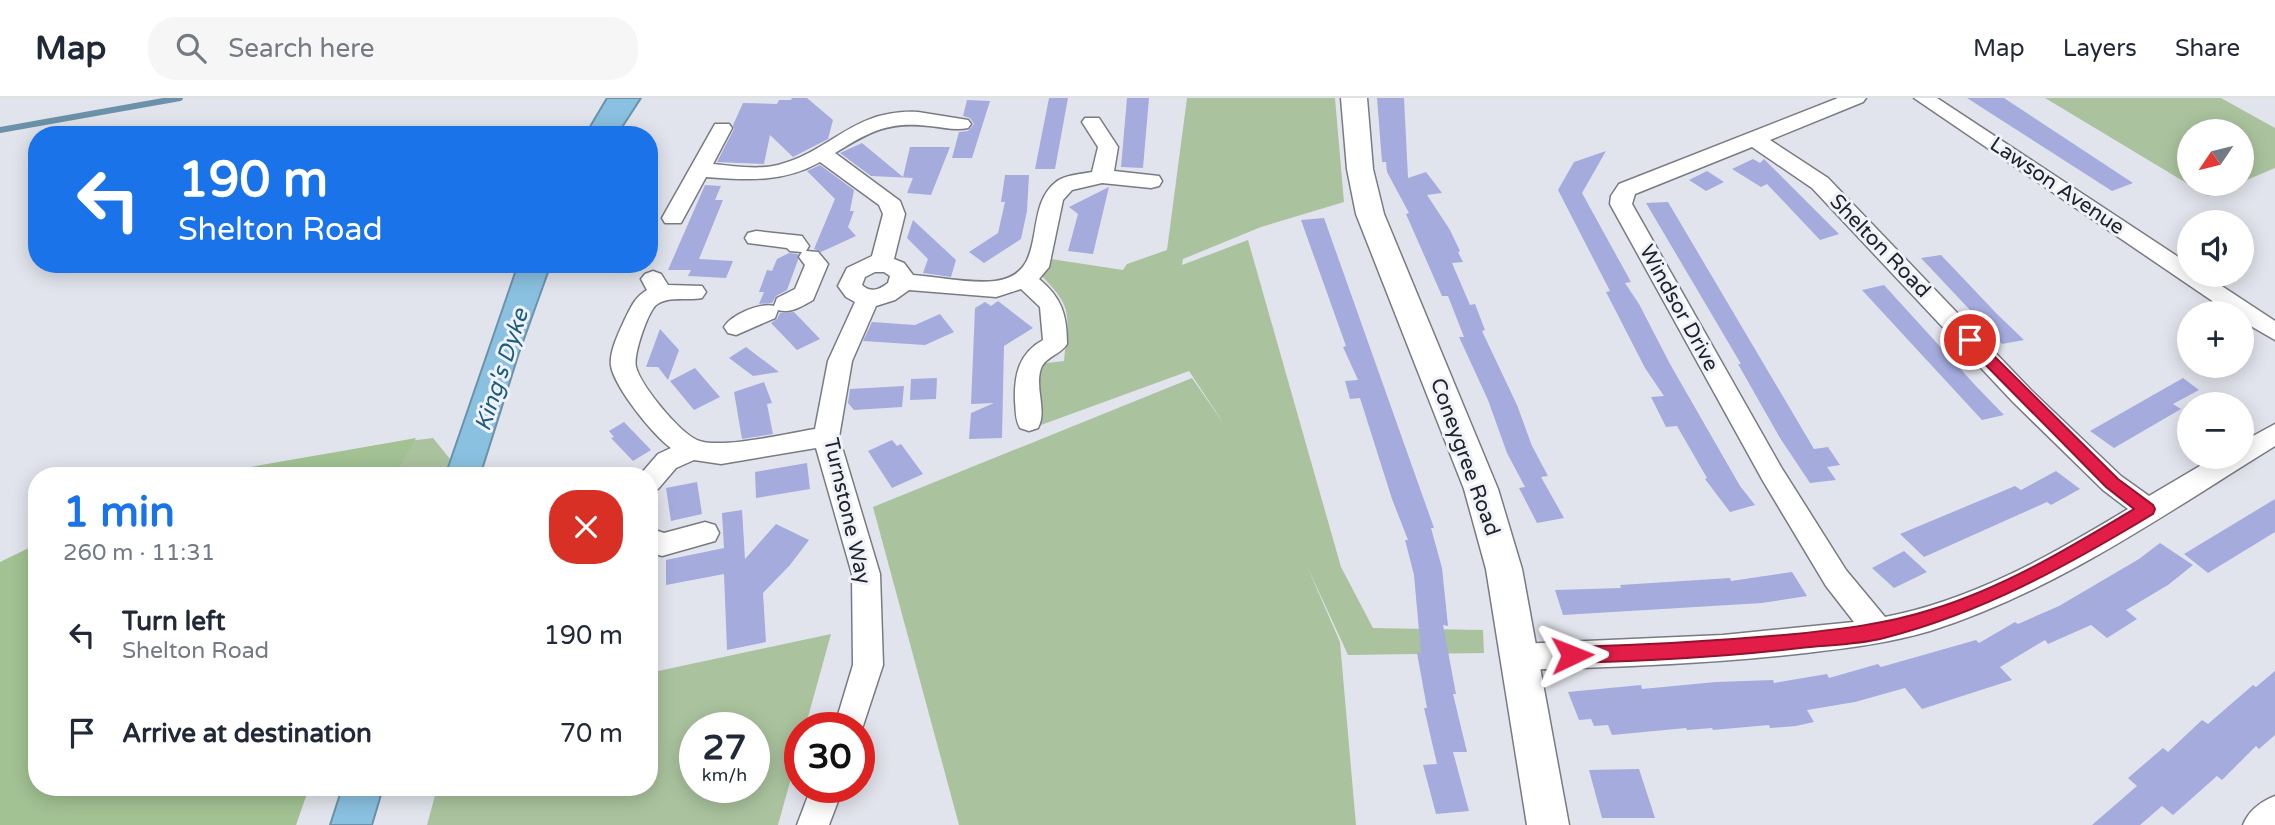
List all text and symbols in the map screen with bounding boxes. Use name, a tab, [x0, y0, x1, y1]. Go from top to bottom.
search box	[148, 17, 638, 80]
text: Map	[35, 29, 106, 68]
icon: search	[172, 29, 210, 67]
text: Search here	[228, 33, 374, 64]
text: Map	[1973, 34, 2025, 63]
text: Layers	[2063, 34, 2137, 63]
text: Share	[2175, 34, 2240, 63]
north arrow	[2177, 119, 2254, 196]
map controls	[2177, 119, 2254, 469]
street label: Lawson Avenue	[1985, 132, 2129, 240]
text: 190 m	[178, 151, 328, 210]
icon: left	[63, 154, 154, 245]
street label: Shelton Road	[1824, 189, 1936, 303]
button: sound	[2177, 210, 2254, 287]
text: Shelton Road	[178, 211, 383, 249]
street label: Windsor Drive	[1634, 241, 1724, 376]
button: +	[2177, 301, 2254, 378]
water label: King's Dyke	[469, 304, 536, 435]
pin	[1940, 310, 2000, 370]
icon: arrive	[1951, 321, 1989, 359]
street label: Coneygree Road	[1425, 375, 1505, 539]
button: −	[2177, 392, 2254, 469]
street label: Turnstone Way	[818, 435, 876, 587]
text: 1 min	[63, 487, 175, 538]
button: close	[549, 490, 623, 564]
text: 260 m · 11:31	[63, 539, 215, 567]
text: Turn left	[122, 606, 225, 637]
icon: left	[63, 616, 101, 654]
position arrow	[1535, 618, 1609, 692]
text: 190 m	[543, 620, 623, 651]
text: Shelton Road	[122, 637, 269, 665]
speed limit sign: 30	[784, 712, 875, 803]
icon: arrive	[63, 714, 101, 752]
text: Arrive at destination	[122, 718, 372, 749]
text: 70 m	[560, 718, 623, 749]
text: 27	[703, 727, 746, 769]
text: km/h	[702, 764, 747, 786]

